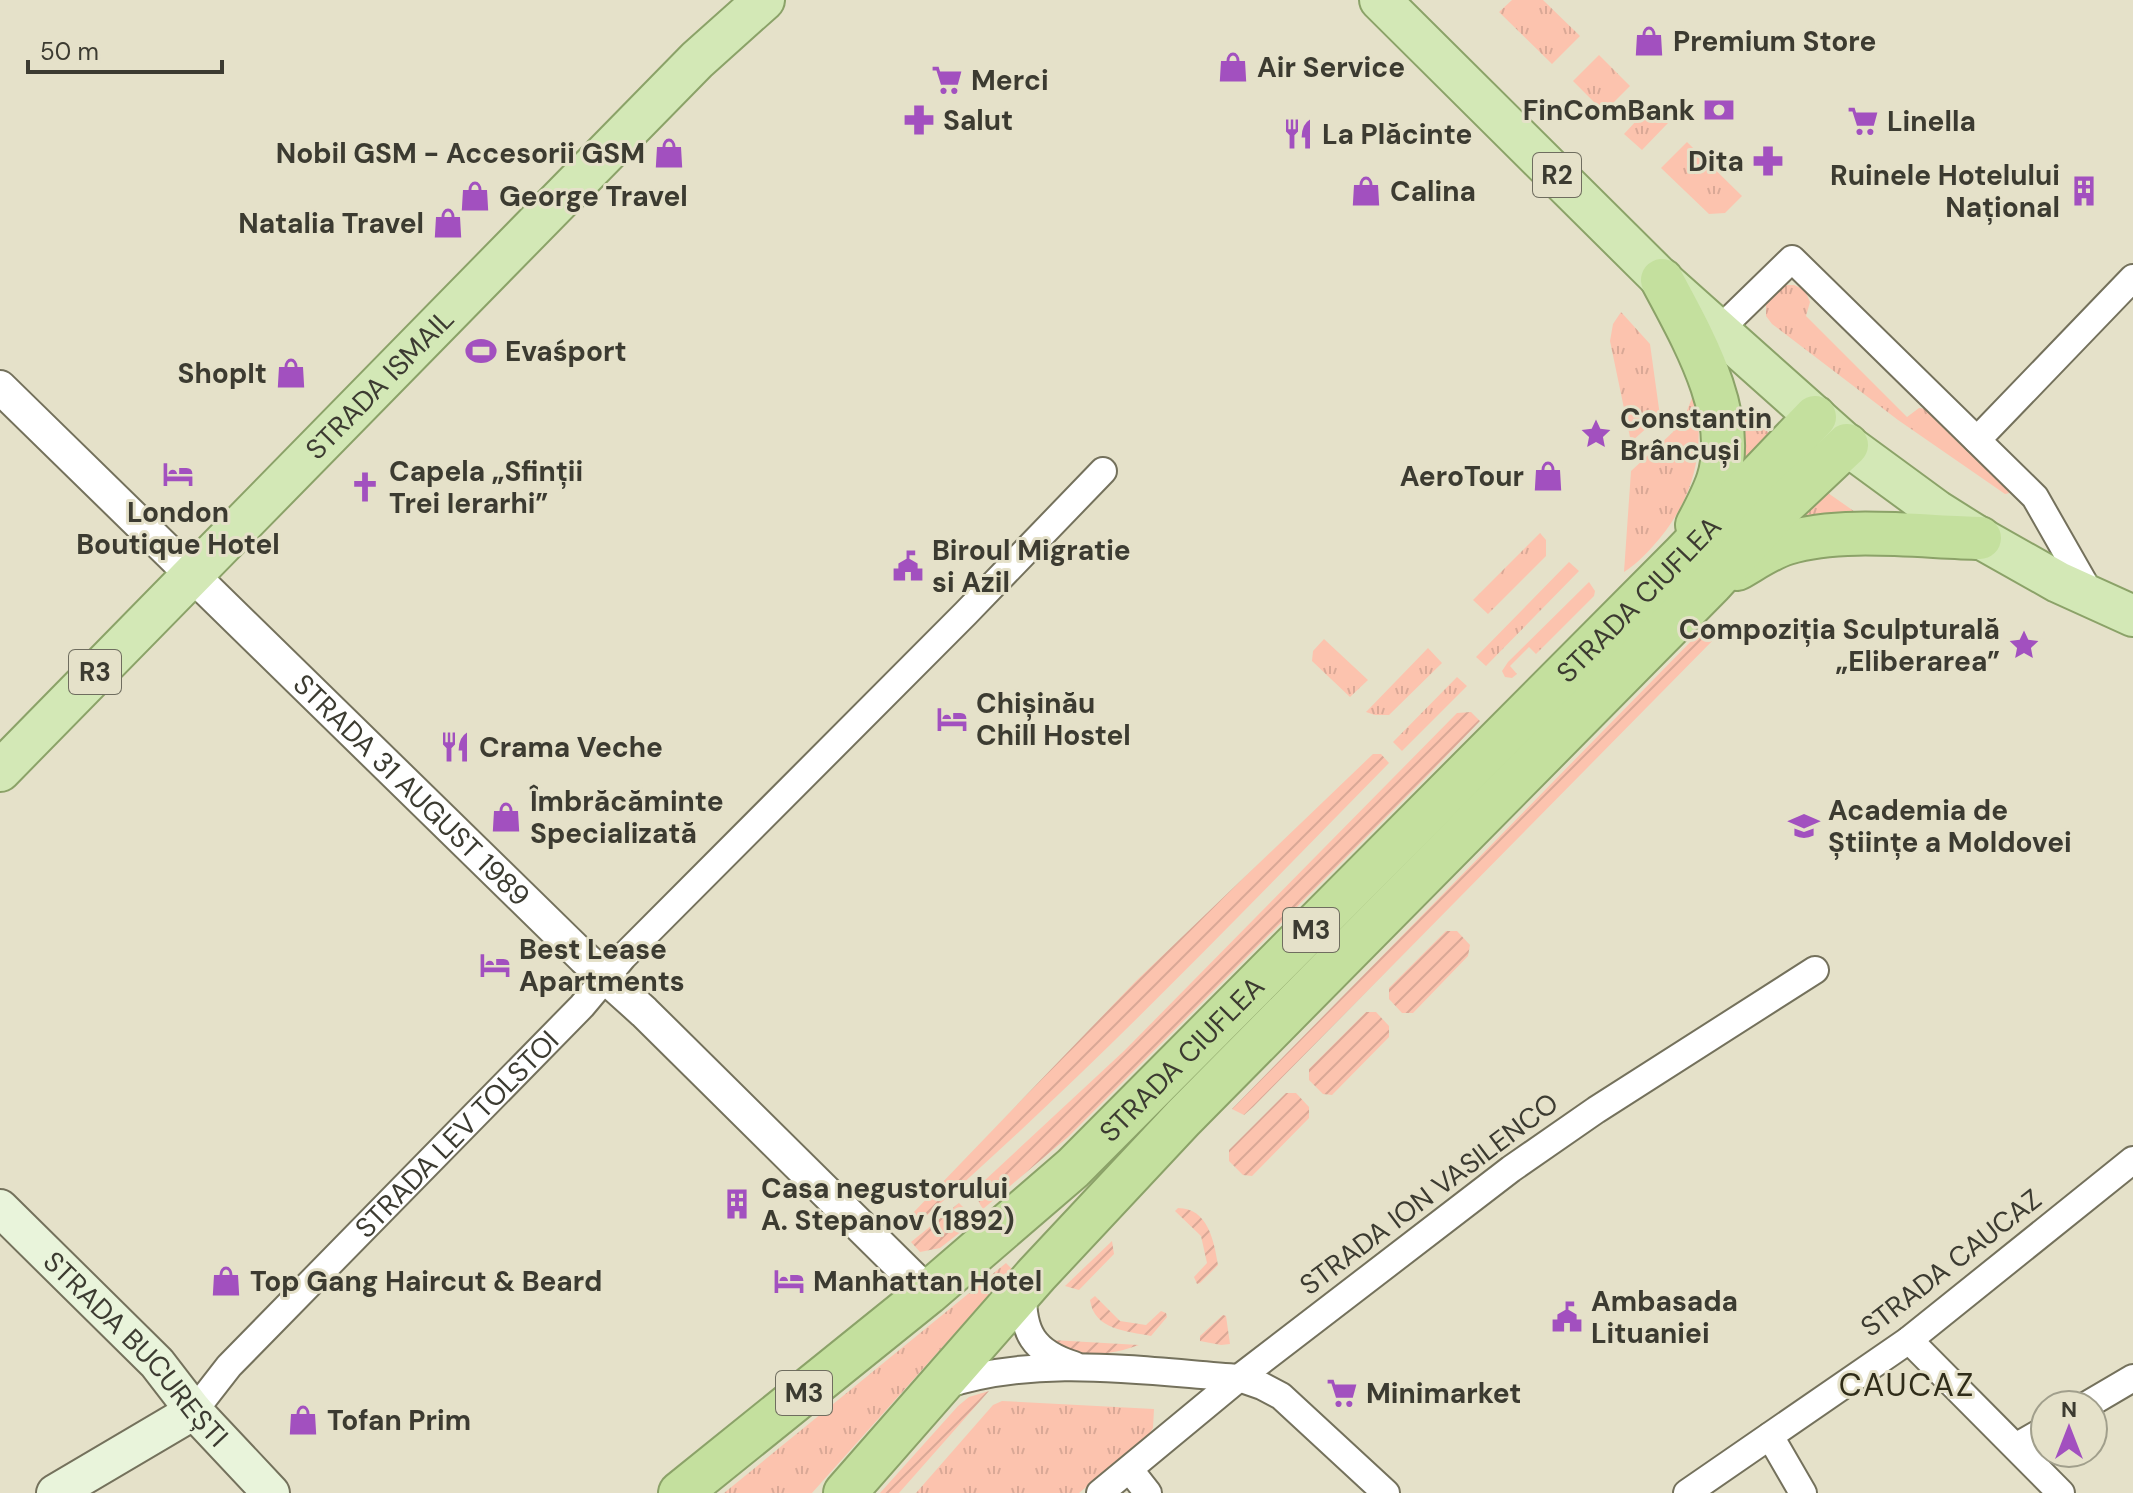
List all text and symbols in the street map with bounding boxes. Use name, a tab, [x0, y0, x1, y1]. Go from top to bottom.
place label: Premium Store	[1673, 23, 1876, 60]
scale bar	[28, 24, 222, 74]
shop icon: Premium Store	[1632, 24, 1666, 58]
text: 50 m	[40, 36, 99, 67]
place label: Air Service	[1257, 49, 1405, 86]
shop icon: Air Service	[1216, 50, 1250, 84]
place label: Merci	[971, 62, 1049, 99]
supermarket icon: Merci	[930, 63, 964, 97]
place label: FinComBank	[1523, 92, 1695, 129]
bank icon: FinComBank	[1702, 93, 1736, 127]
place label: Salut	[943, 102, 1013, 139]
pharmacy icon: Salut	[902, 103, 936, 137]
place label: Linella	[1887, 103, 1976, 140]
supermarket icon: Linella	[1846, 104, 1880, 138]
place label: La Plăcinte	[1322, 116, 1472, 153]
restaurant icon: La Plăcinte	[1281, 117, 1315, 151]
place label: Nobil GSM - Accesorii GSM	[276, 135, 645, 172]
shop icon: Nobil GSM - Accesorii GSM	[652, 136, 686, 170]
place label: Dita	[1688, 143, 1744, 180]
pharmacy icon: Dita	[1751, 144, 1785, 178]
road number: R2	[1533, 153, 1581, 197]
place label: Ruinele Hotelului Național	[1830, 157, 2060, 226]
place label: Calina	[1390, 173, 1476, 210]
shop icon: Calina	[1349, 174, 1383, 208]
building icon: Ruinele Hotelului Național	[2067, 174, 2101, 208]
place label: George Travel	[499, 178, 688, 215]
shop icon: George Travel	[458, 179, 492, 213]
place label: Natalia Travel	[238, 205, 424, 242]
shop icon: Natalia Travel	[431, 206, 465, 240]
street label: STRADA ISMAIL	[297, 301, 462, 467]
place label: Evaśport	[505, 333, 627, 370]
sports icon: Evaśport	[464, 334, 498, 368]
place label: ShopIt	[178, 355, 267, 392]
shop icon: ShopIt	[274, 356, 308, 390]
place label: Constantin Brâncuși	[1620, 400, 1772, 469]
place icon: Constantin Brâncuși	[1579, 417, 1613, 451]
place label: Capela „Sfinții Trei Ierarhi”	[389, 453, 583, 522]
hotel icon: London Boutique Hotel	[161, 457, 195, 491]
place label: AeroTour	[1400, 458, 1524, 495]
shop icon: AeroTour	[1531, 459, 1565, 493]
church icon: Capela „Sfinții Trei Ierarhi”	[348, 470, 382, 504]
place label: London Boutique Hotel	[76, 494, 280, 563]
street label: STRADA CIUFLEA	[1548, 508, 1729, 690]
place label: Biroul Migratie si Azil	[932, 532, 1131, 601]
public building icon: Biroul Migratie si Azil	[891, 549, 925, 583]
place label: Compoziția Sculpturală „Eliberarea”	[1679, 611, 2000, 680]
place icon: Compoziția Sculpturală „Eliberarea”	[2007, 628, 2041, 662]
road number: R3	[69, 650, 121, 694]
street label: STRADA 31 AUGUST 1989	[286, 666, 538, 914]
place label: Chișinău Chill Hostel	[976, 685, 1131, 754]
hotel icon: Chișinău Chill Hostel	[935, 702, 969, 736]
place label: Crama Veche	[479, 729, 663, 766]
restaurant icon: Crama Veche	[438, 730, 472, 764]
place label: Îmbrăcăminte Specializată	[529, 783, 724, 852]
place label: Academia de Științe a Moldovei	[1828, 792, 2072, 861]
shop icon: Îmbrăcăminte Specializată	[489, 800, 523, 834]
school or university icon: Academia de Științe a Moldovei	[1787, 809, 1821, 843]
road number: M3	[1283, 908, 1339, 952]
place label: Best Lease Apartments	[519, 931, 685, 1000]
hotel icon: Best Lease Apartments	[478, 948, 512, 982]
street label: STRADA CIUFLEA	[1091, 968, 1272, 1150]
street label: STRADA LEV TOLSTOI	[347, 1022, 567, 1246]
street label: STRADA ION VASILENCO	[1292, 1085, 1566, 1303]
place label: Casa negustorului A. Stepanov (1892)	[761, 1170, 1015, 1239]
street label: STRADA CAUCAZ	[1853, 1181, 2049, 1345]
building icon: Casa negustorului A. Stepanov (1892)	[720, 1187, 754, 1221]
street label: STRADA BUCUREȘTI	[36, 1243, 237, 1455]
place label: Top Gang Haircut & Beard	[250, 1263, 602, 1300]
place label: Manhattan Hotel	[813, 1263, 1042, 1300]
shop icon: Top Gang Haircut & Beard	[209, 1264, 243, 1298]
hotel icon: Manhattan Hotel	[772, 1264, 806, 1298]
place label: Ambasada Lituaniei	[1591, 1283, 1738, 1352]
public building icon: Ambasada Lituaniei	[1550, 1300, 1584, 1334]
district label: CAUCAZ	[1839, 1364, 1975, 1406]
road number: M3	[776, 1371, 832, 1415]
place label: Minimarket	[1366, 1375, 1521, 1412]
supermarket icon: Minimarket	[1325, 1376, 1359, 1410]
north arrow	[2029, 1389, 2109, 1469]
text: N	[2061, 1395, 2077, 1424]
place label: Tofan Prim	[327, 1402, 471, 1439]
shop icon: Tofan Prim	[286, 1403, 320, 1437]

